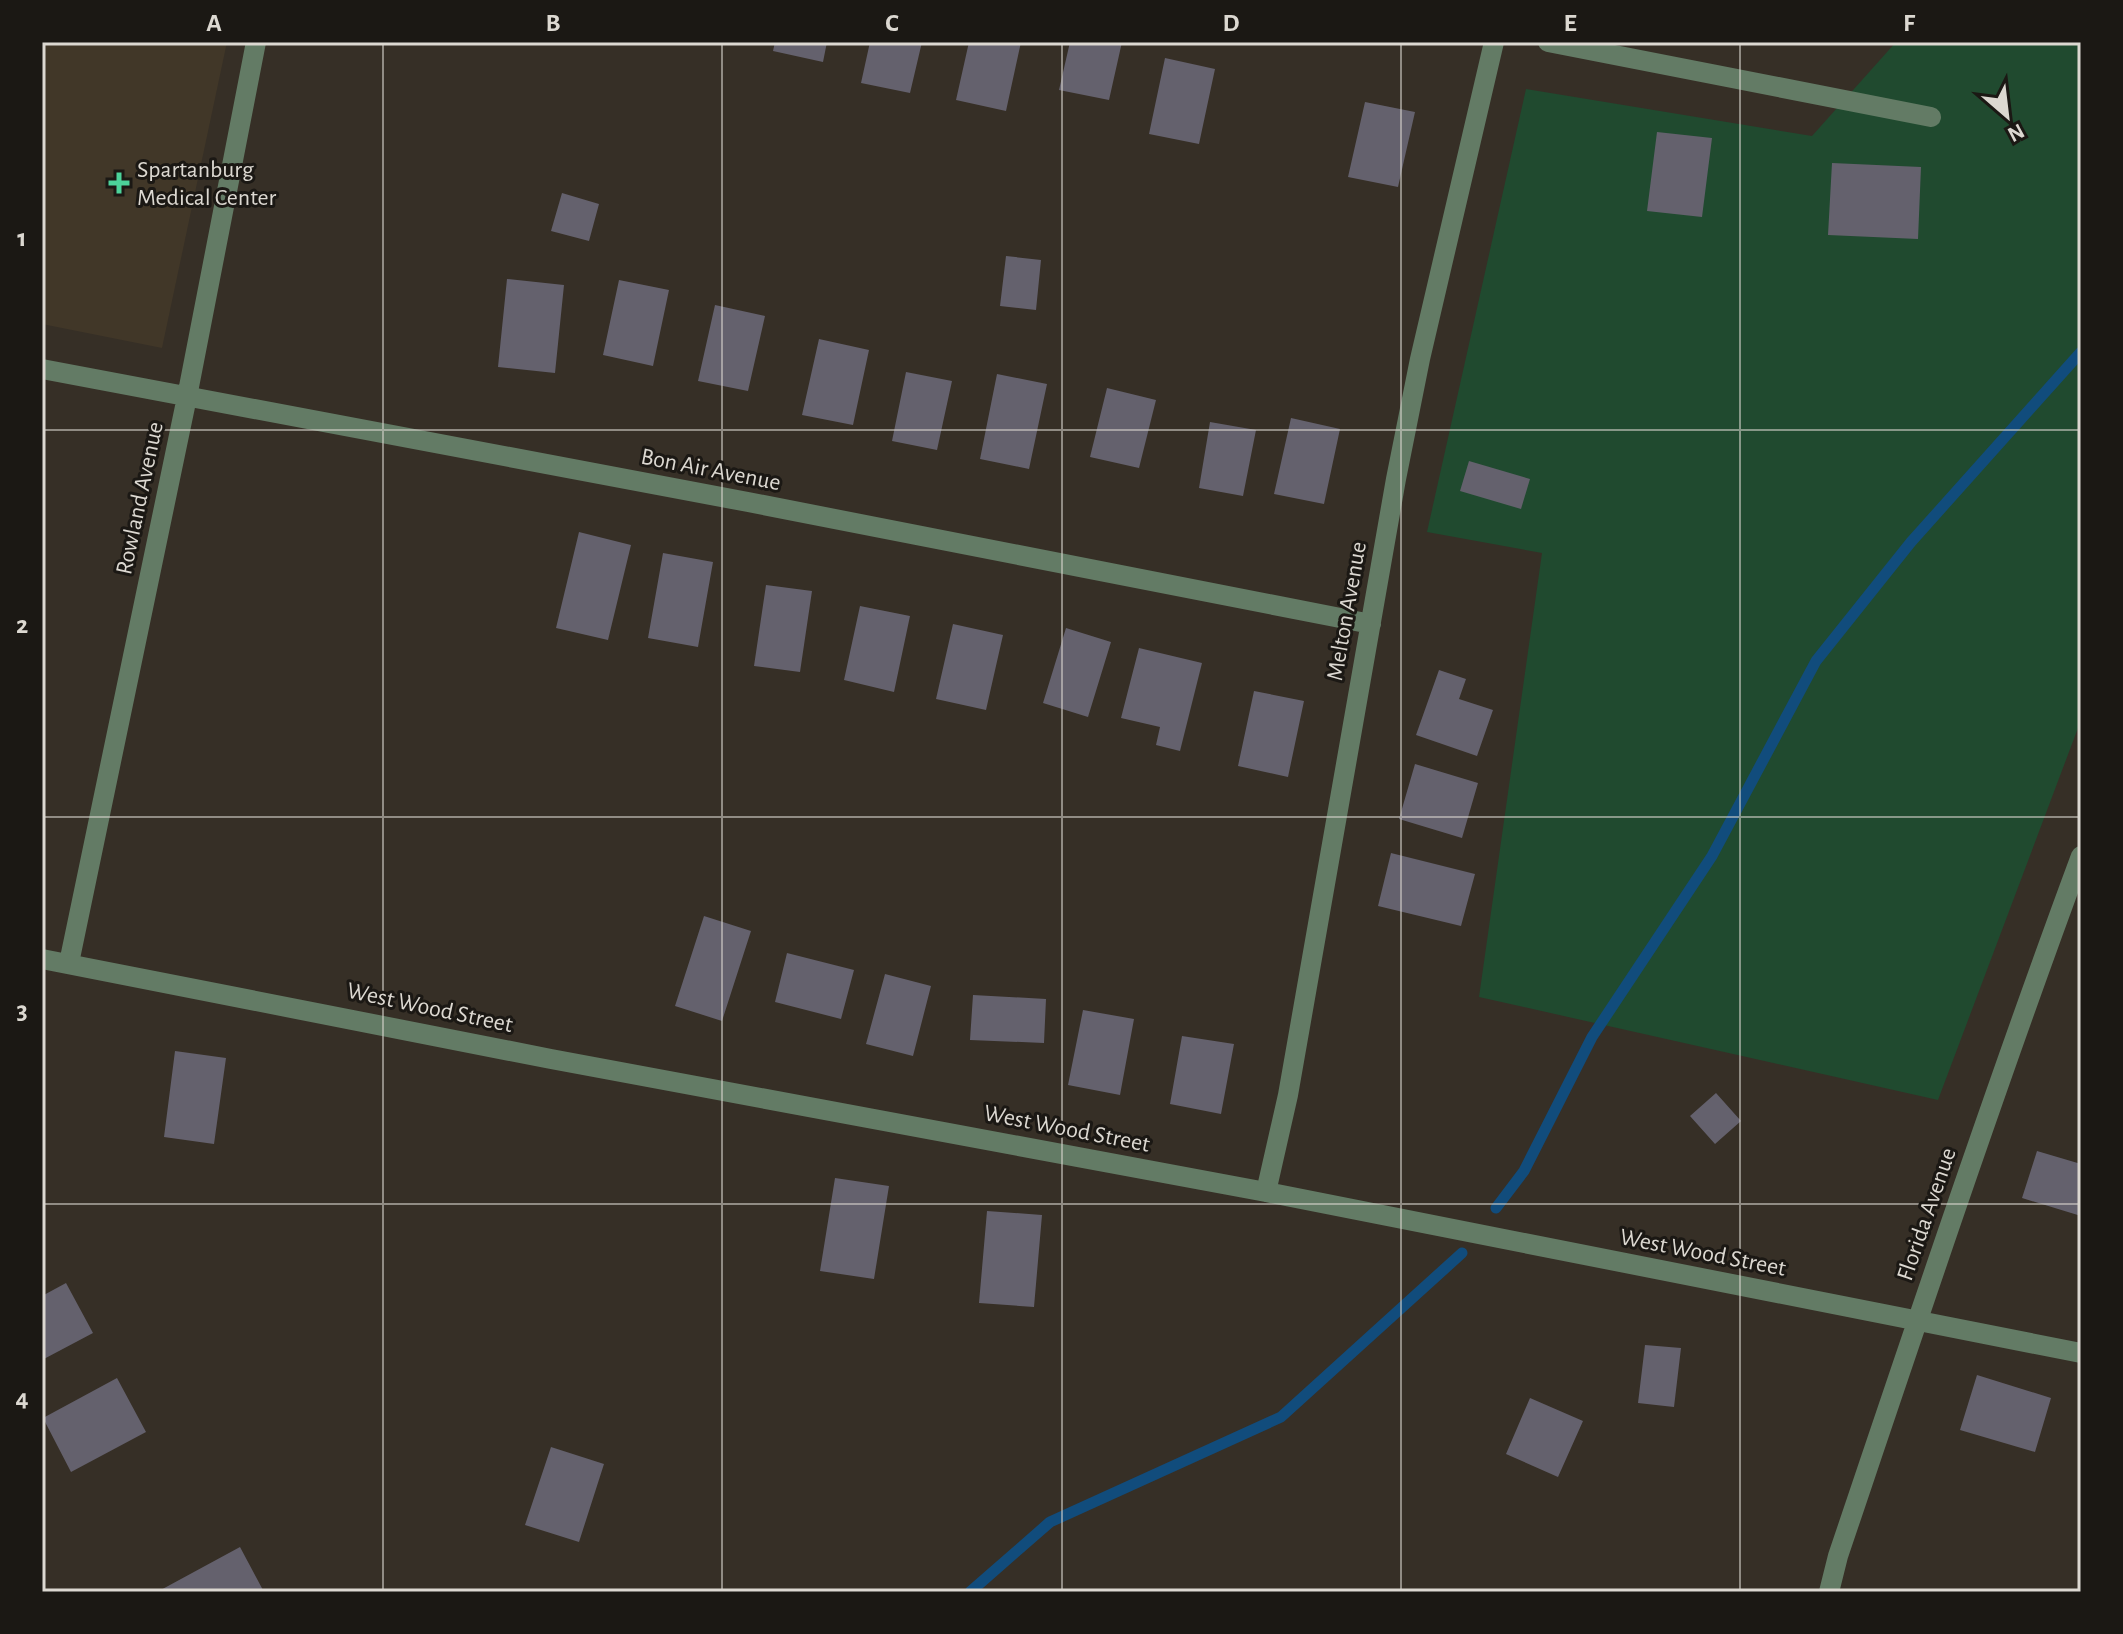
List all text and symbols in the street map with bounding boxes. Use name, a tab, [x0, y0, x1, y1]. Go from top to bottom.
text: A	[206, 10, 222, 36]
text: B	[545, 10, 561, 36]
text: C	[885, 10, 899, 36]
text: D	[1222, 10, 1240, 36]
text: E	[1563, 10, 1577, 36]
text: F	[1903, 10, 1916, 36]
north arrow	[1967, 76, 2047, 156]
text: N	[2004, 119, 2028, 146]
place label: Spartanburg Medical Center	[137, 158, 277, 210]
marker: Spartanburg Medical Center	[108, 172, 130, 194]
text: 1	[17, 225, 27, 251]
street label: Rowland Avenue	[112, 420, 168, 577]
street label: Bon Air Avenue	[639, 445, 783, 495]
street label: Melton Avenue	[1323, 540, 1371, 683]
text: 2	[16, 612, 28, 638]
street label: West Wood Street	[345, 979, 515, 1037]
text: 3	[16, 998, 28, 1024]
street label: West Wood Street	[982, 1101, 1152, 1157]
street label: Florida Avenue	[1893, 1145, 1961, 1284]
street label: West Wood Street	[1618, 1225, 1788, 1281]
text: 4	[15, 1385, 29, 1411]

